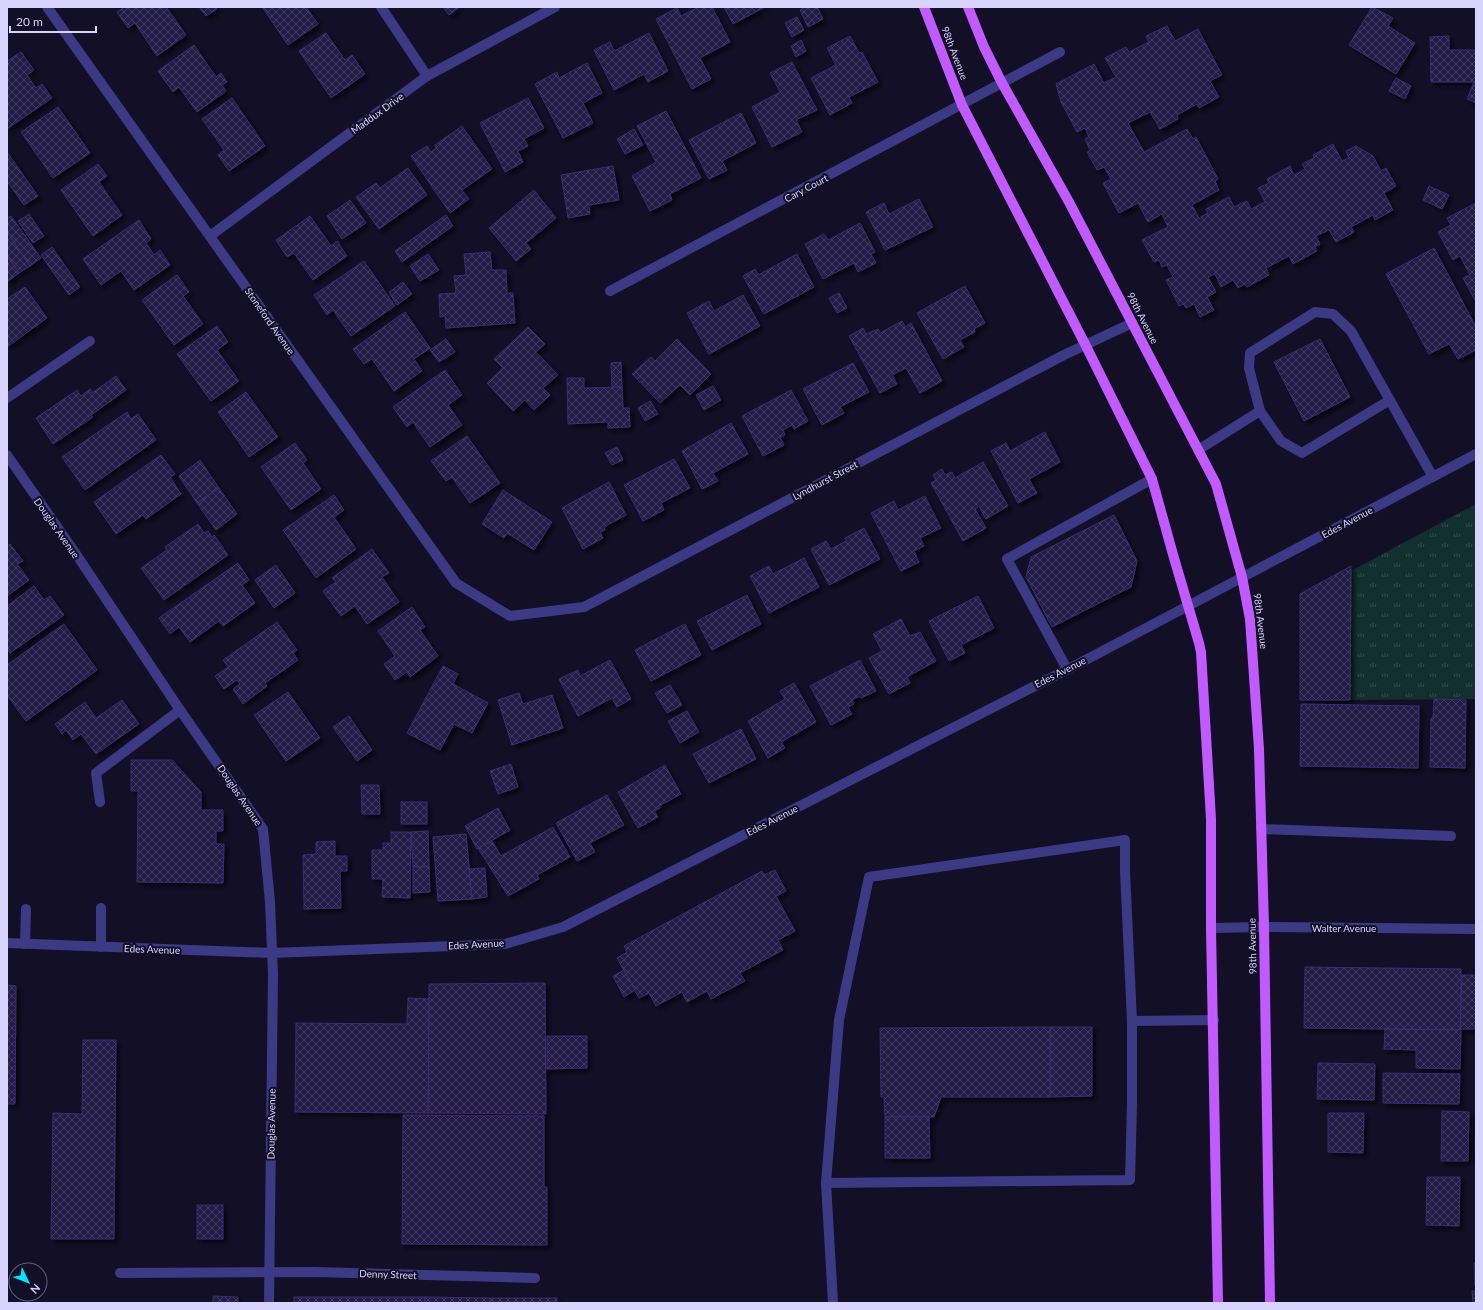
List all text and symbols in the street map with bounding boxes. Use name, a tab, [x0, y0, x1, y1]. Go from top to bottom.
scale bar	[10, 8, 96, 34]
text: 20 m	[16, 14, 43, 29]
street label: 98th Avenue	[939, 25, 971, 81]
street label: Maddux Drive	[348, 90, 406, 136]
street label: Cary Court	[782, 171, 830, 205]
street label: Stoneford Avenue	[243, 285, 297, 357]
street label: 98th Avenue	[1125, 290, 1161, 346]
street label: Lyndhurst Street	[790, 458, 860, 502]
street label: Douglas Avenue	[32, 495, 82, 561]
street label: Edes Avenue	[1319, 504, 1375, 540]
street label: 98th Avenue	[1252, 592, 1270, 650]
street label: Edes Avenue	[1032, 654, 1088, 690]
street label: Douglas Avenue	[215, 762, 265, 828]
street label: Edes Avenue	[744, 802, 800, 838]
street label: 98th Avenue	[1246, 918, 1258, 974]
street label: Walter Avenue	[1312, 922, 1376, 934]
street label: Edes Avenue	[448, 937, 504, 951]
street label: Edes Avenue	[124, 942, 180, 956]
street label: Douglas Avenue	[264, 1088, 278, 1160]
north arrow	[8, 1262, 48, 1302]
street label: Denny Street	[359, 1267, 417, 1281]
text: N	[28, 1282, 43, 1297]

